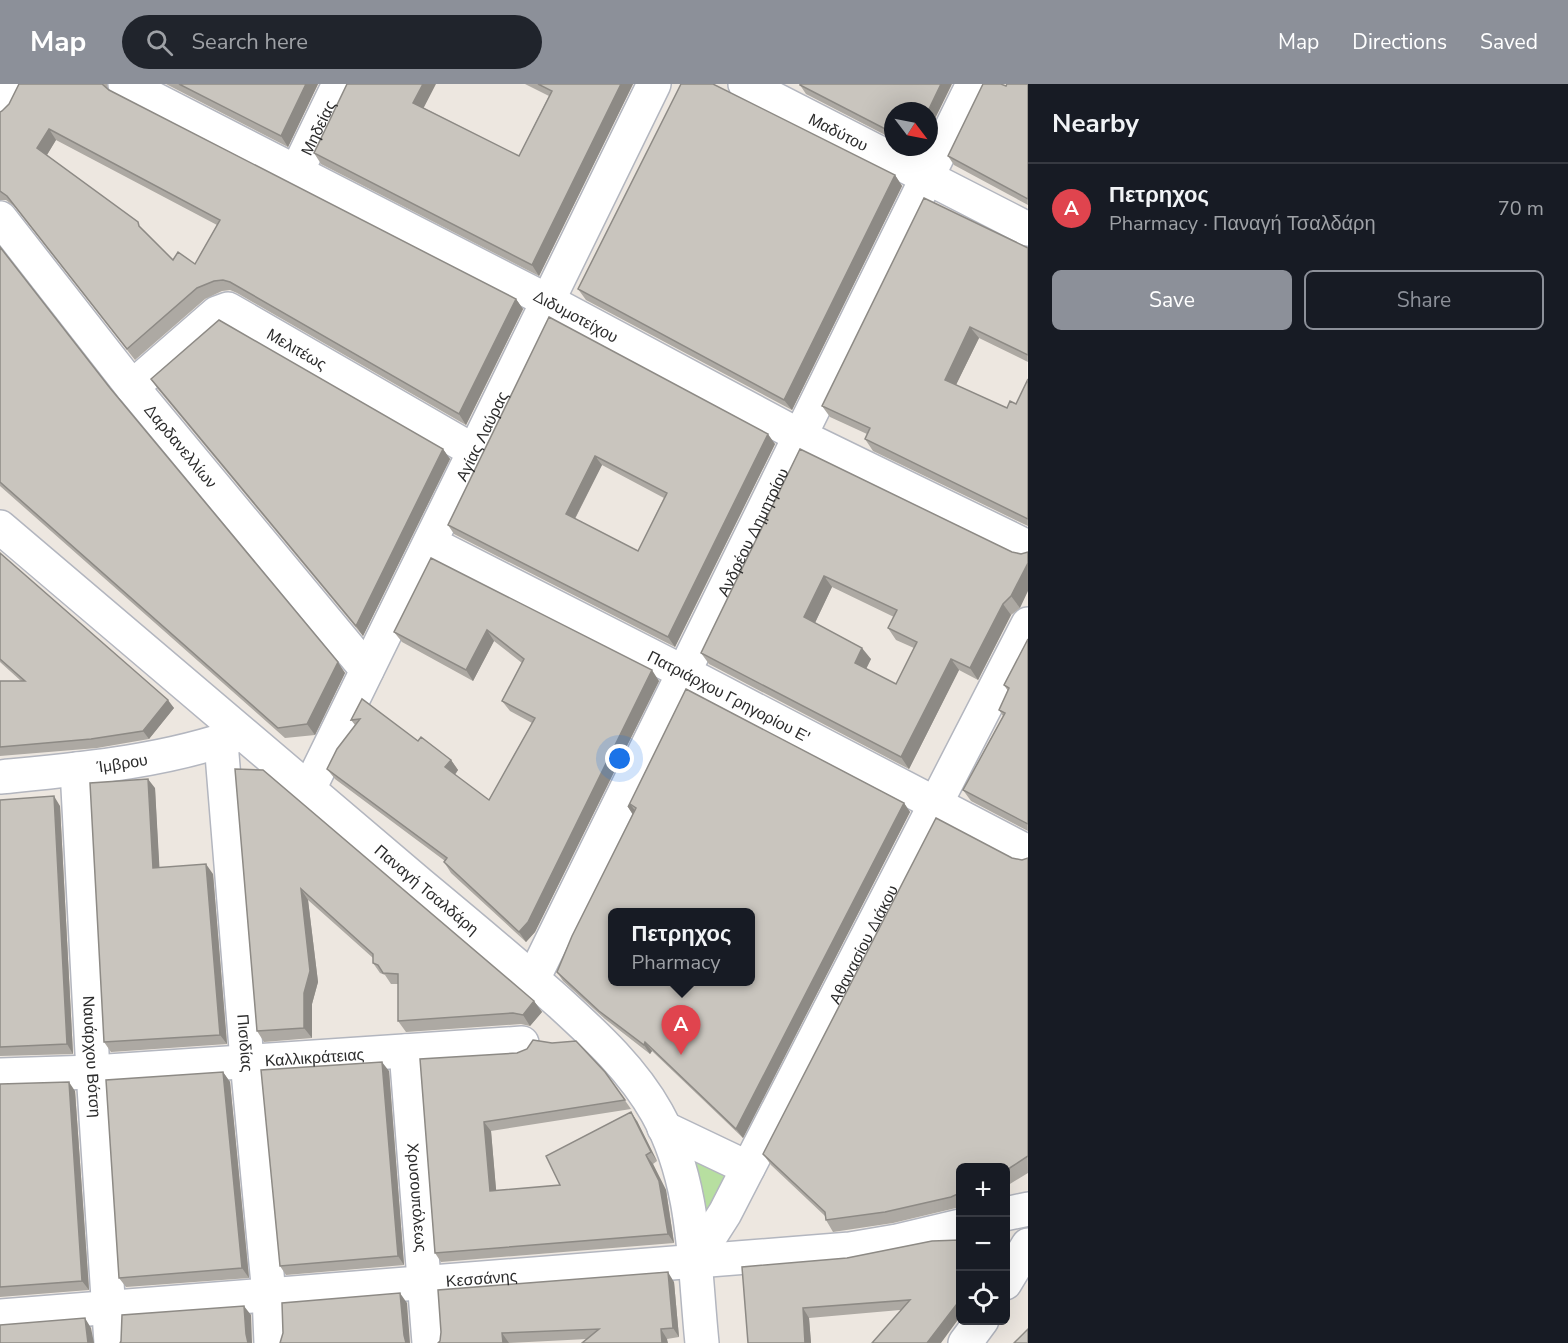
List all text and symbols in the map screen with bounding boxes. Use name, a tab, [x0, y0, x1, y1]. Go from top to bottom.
search box	[122, 15, 542, 69]
text: Map	[30, 23, 86, 61]
icon: search	[143, 26, 176, 59]
text: Search here	[191, 27, 308, 57]
text: Map	[1278, 28, 1319, 56]
text: Directions	[1352, 28, 1447, 56]
text: Saved	[1480, 28, 1538, 56]
street label: Μηδείας	[296, 97, 342, 159]
north arrow	[884, 102, 938, 156]
text: Nearby	[1052, 106, 1139, 141]
street label: Μαδύτου	[805, 108, 871, 157]
text: Πετρηχος	[1109, 180, 1209, 210]
text: A	[1064, 195, 1079, 222]
text: 70 m	[1498, 195, 1544, 222]
text: Pharmacy · Παναγή Τσαλδάρη	[1109, 210, 1376, 237]
button: Save	[1052, 270, 1292, 330]
button: Share	[1304, 270, 1544, 330]
street label: Διδυμοτείχου	[529, 285, 622, 348]
street label: Μελιτέως	[262, 324, 331, 376]
street label: Αγίας Λαύρας	[451, 387, 514, 485]
street label: Δαρδανελλίων	[139, 400, 222, 493]
street label: Ανδρέου Δημητρίου	[713, 465, 794, 600]
street label: Πατριάρχου Γρηγορίου Ε'	[644, 646, 814, 748]
your location	[605, 744, 634, 773]
street label: Ίμβρου	[95, 749, 149, 779]
street label: Παναγή Τσαλδάρη	[369, 840, 483, 940]
street label: Αθανασίου Διάκου	[824, 881, 904, 1008]
popup	[608, 908, 755, 986]
text: Πετρηχος	[632, 919, 731, 949]
text: Pharmacy	[632, 949, 721, 976]
street label: Ναυάρχου Βότση	[77, 995, 106, 1118]
pin: A	[662, 1006, 700, 1055]
street label: Πισιδίας	[231, 1013, 258, 1073]
street label: Καλλικράτειας	[264, 1044, 365, 1072]
street label: Χρυσουπόλεως	[401, 1142, 432, 1253]
map controls	[956, 1163, 1010, 1325]
button: +	[956, 1163, 1010, 1217]
button: −	[956, 1217, 1010, 1271]
street label: Κεσσάνης	[445, 1265, 518, 1293]
button: locate	[956, 1271, 1010, 1325]

